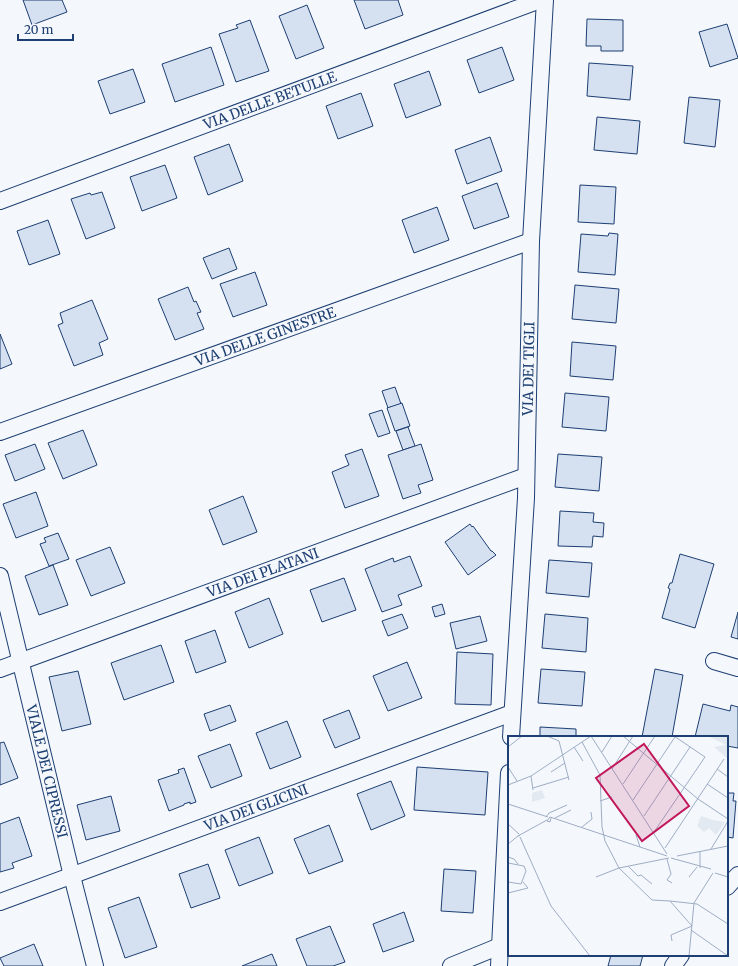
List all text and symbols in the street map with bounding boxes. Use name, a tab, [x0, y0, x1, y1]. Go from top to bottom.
scale bar	[18, 16, 73, 42]
text: 20 m	[24, 22, 53, 37]
street label: VIA DELLE BETULLE	[200, 67, 339, 134]
street label: VIA DELLE GINESTRE	[192, 303, 338, 370]
street label: VIA DEI TIGLI	[519, 321, 538, 417]
street label: VIA DEI PLATANI	[204, 544, 321, 602]
street label: VIALE DEI CIPRESSI	[22, 702, 72, 840]
inset map	[508, 736, 728, 956]
street label: VIA DEI GLICINI	[201, 780, 311, 835]

